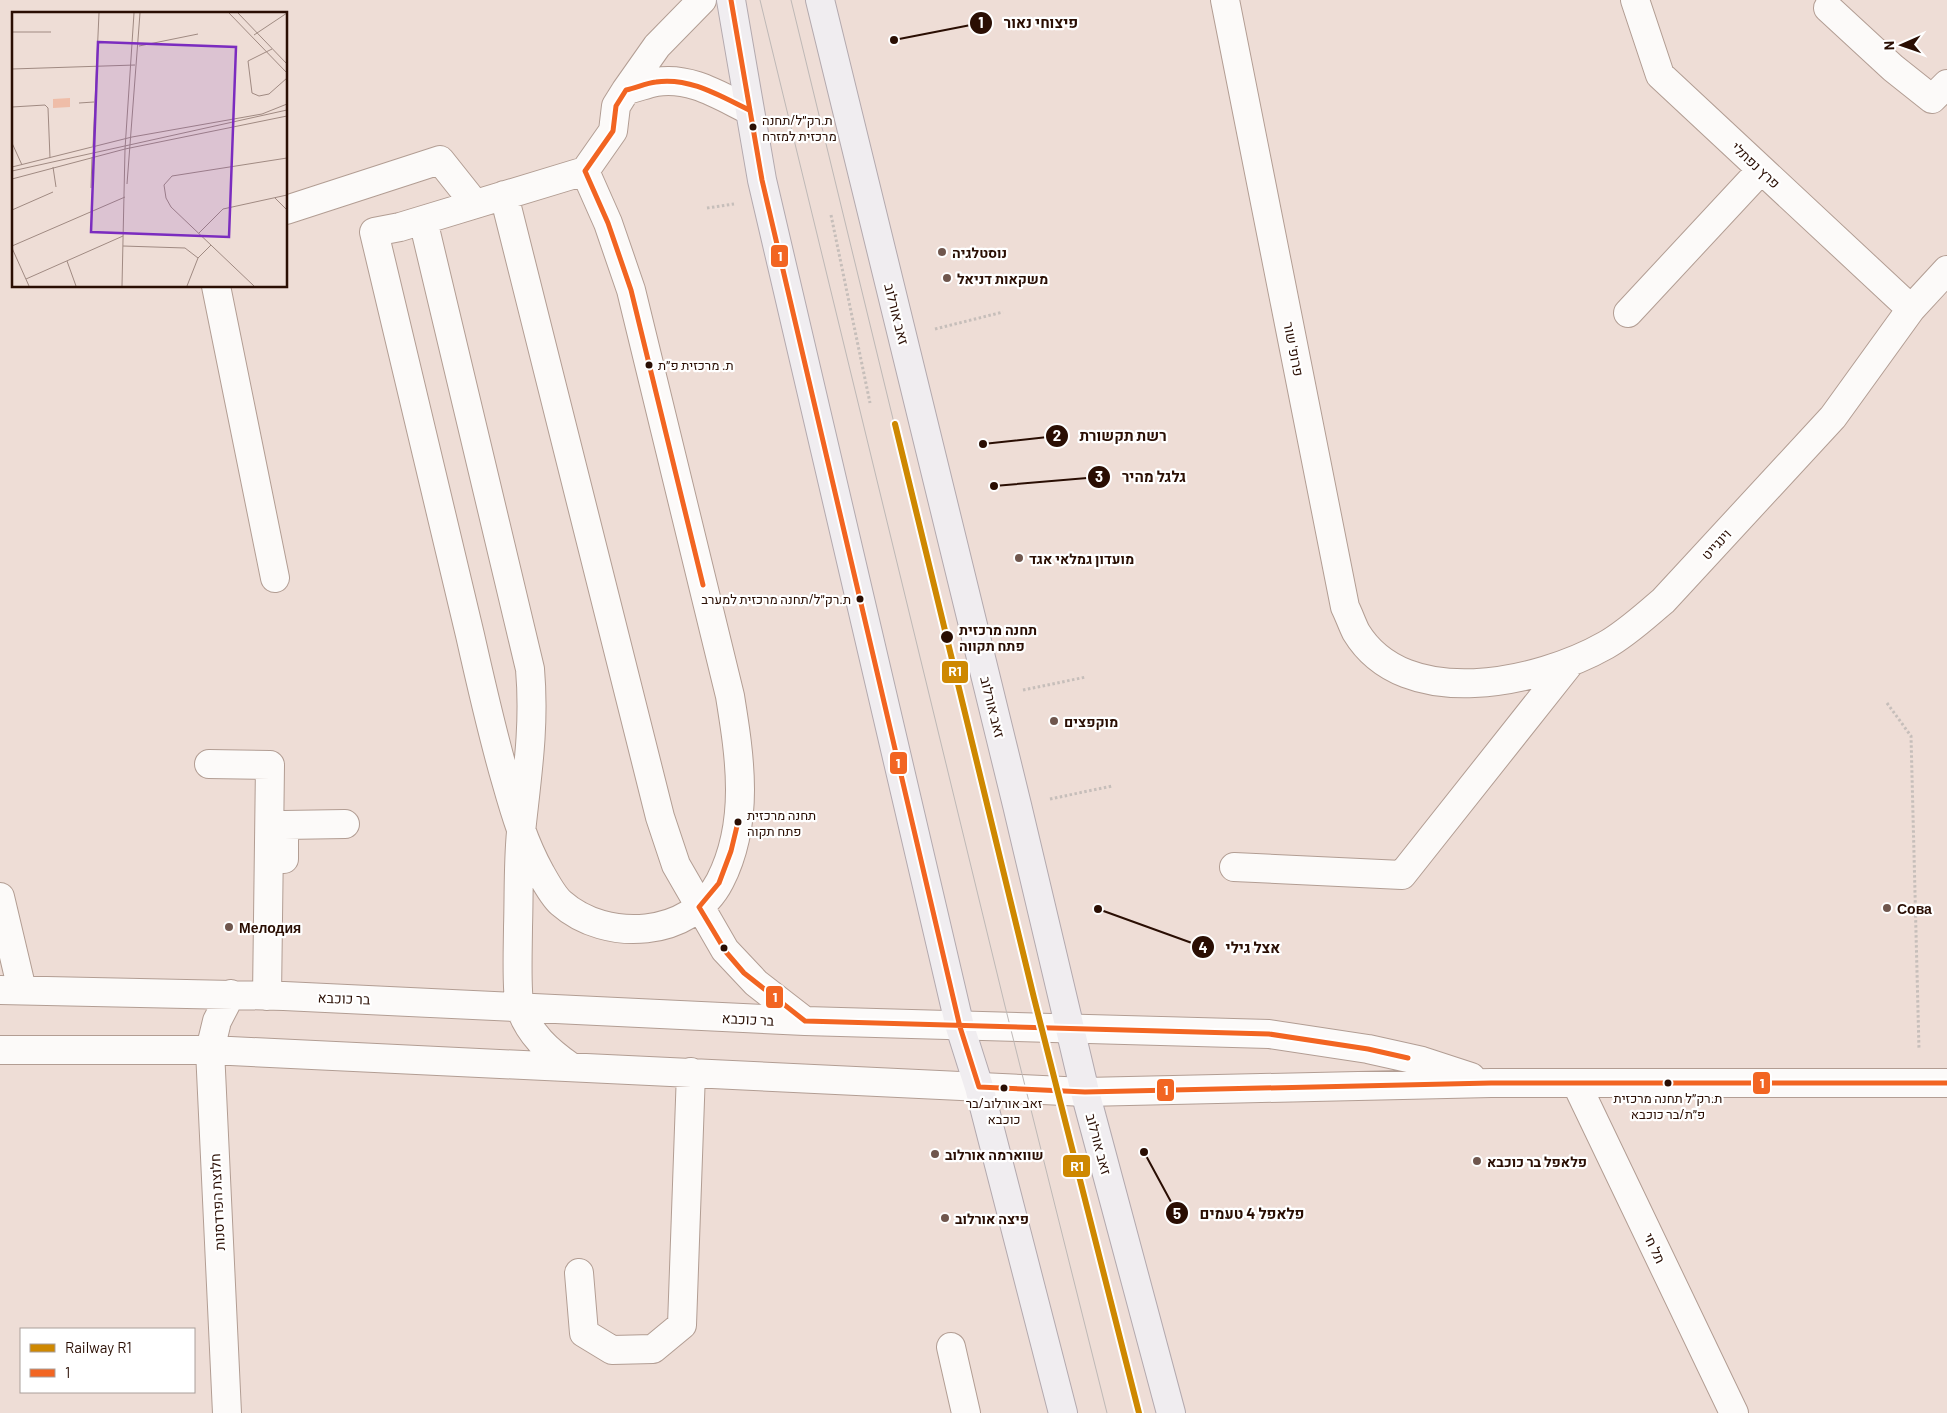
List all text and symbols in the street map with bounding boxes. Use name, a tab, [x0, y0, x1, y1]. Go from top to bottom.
callout: פיצוחי נאור	[969, 8, 1088, 38]
inset map	[12, 12, 288, 288]
text: 1	[978, 13, 984, 31]
text: פיצוחי נאור	[1004, 13, 1078, 31]
north arrow	[1877, 20, 1927, 70]
text: N	[1880, 41, 1897, 50]
place label: ת.רק״ל/תחנה מרכזית למזרח	[762, 112, 837, 144]
marker: ת.רק״ל/תחנה מרכזית למזרח	[748, 122, 758, 132]
street label: פרץ נפתלי	[1728, 138, 1784, 192]
line badge: 1	[770, 244, 789, 268]
place label: נוסטלגיה	[952, 244, 1007, 261]
marker: נוסטלגיה	[936, 246, 948, 258]
text: 1	[778, 247, 783, 264]
place label: משקאות דניאל	[957, 270, 1048, 287]
marker: משקאות דניאל	[941, 272, 953, 284]
street label: זאב אורלוב	[881, 281, 913, 347]
street label: פרופ' שור	[1280, 320, 1308, 378]
place label: ת. מרכזית פ״ת	[658, 357, 734, 373]
marker: ת. מרכזית פ״ת	[644, 360, 654, 370]
callout: רשת תקשורת	[1044, 421, 1177, 451]
text: 2	[1053, 426, 1061, 444]
text: רשת תקשורת	[1079, 426, 1167, 444]
callout: גלגל מהיר	[1087, 462, 1196, 492]
text: 3	[1095, 467, 1103, 485]
text: גלגל מהיר	[1122, 467, 1186, 485]
street label: וינגייט	[1698, 525, 1734, 563]
place label: מועדון גמלאי אגד	[1029, 550, 1134, 567]
marker: מועדון גמלאי אגד	[1013, 552, 1025, 564]
place label: ת.רק״ל/תחנה מרכזית למערב	[701, 591, 851, 607]
marker: ת.רק״ל/תחנה מרכזית למערב	[855, 594, 865, 604]
place label: תחנה מרכזית פתח תקווה	[959, 621, 1037, 654]
marker: תחנה מרכזית פתח תקווה	[939, 629, 955, 645]
line badge: R1	[941, 660, 969, 684]
text: R1	[948, 662, 962, 679]
street label: זאב אורלוב	[977, 674, 1009, 740]
place label: מוקפצים	[1064, 713, 1118, 730]
marker: מוקפצים	[1048, 715, 1060, 727]
line badge: 1	[889, 751, 908, 775]
text: 1	[896, 754, 901, 771]
place label: תחנה מרכזית פתח תקוה	[747, 807, 816, 839]
marker: תחנה מרכזית פתח תקוה	[733, 817, 743, 827]
place label: Сова	[1897, 900, 1932, 917]
marker: Сова	[1881, 902, 1893, 914]
place label: Мелодия	[239, 919, 301, 936]
marker: Мелодия	[223, 921, 235, 933]
callout: אצל גילי	[1190, 932, 1290, 962]
text: 4	[1198, 938, 1208, 956]
text: אצל גילי	[1226, 938, 1280, 956]
unlabelled marker	[719, 943, 729, 953]
line badge: 1	[765, 985, 784, 1009]
text: 1	[773, 988, 778, 1005]
street label: בר כוכבא	[317, 989, 371, 1007]
street label: בר כוכבא	[721, 1009, 775, 1029]
line badge: 1	[1752, 1071, 1771, 1095]
text: 1	[1760, 1074, 1765, 1091]
line badge: 1	[1156, 1078, 1175, 1102]
marker: ת.רק״ל תחנה מרכזית פ״ת/בר כוכבא	[1663, 1078, 1673, 1088]
text: 1	[1164, 1081, 1169, 1098]
marker: זאב אורלוב/בר כוכבא	[999, 1083, 1009, 1093]
place label: ת.רק״ל תחנה מרכזית פ״ת/בר כוכבא	[1614, 1090, 1722, 1122]
place label: זאב אורלוב/בר כוכבא	[966, 1095, 1043, 1127]
street label: זאב אורלוב	[1083, 1111, 1115, 1177]
place label: שווארמה אורלוב	[945, 1146, 1043, 1163]
marker: שווארמה אורלוב	[929, 1148, 941, 1160]
street label: חלוצת הפרדסנות	[206, 1153, 228, 1251]
place label: פלאפל בר כוכבא	[1487, 1153, 1587, 1170]
line badge: R1	[1062, 1154, 1091, 1178]
marker: פלאפל בר כוכבא	[1471, 1155, 1483, 1167]
text: R1	[1070, 1157, 1084, 1174]
callout: פלאפל 4 טעמים	[1164, 1198, 1314, 1228]
text: 5	[1173, 1204, 1181, 1222]
text: פלאפל 4 טעמים	[1200, 1204, 1304, 1222]
place label: פיצה אורלוב	[955, 1210, 1029, 1227]
marker: פיצה אורלוב	[939, 1212, 951, 1224]
street label: תל חי	[1640, 1230, 1670, 1266]
legend	[20, 1328, 195, 1393]
text: Railway R1	[65, 1338, 132, 1356]
text: 1	[65, 1363, 70, 1381]

